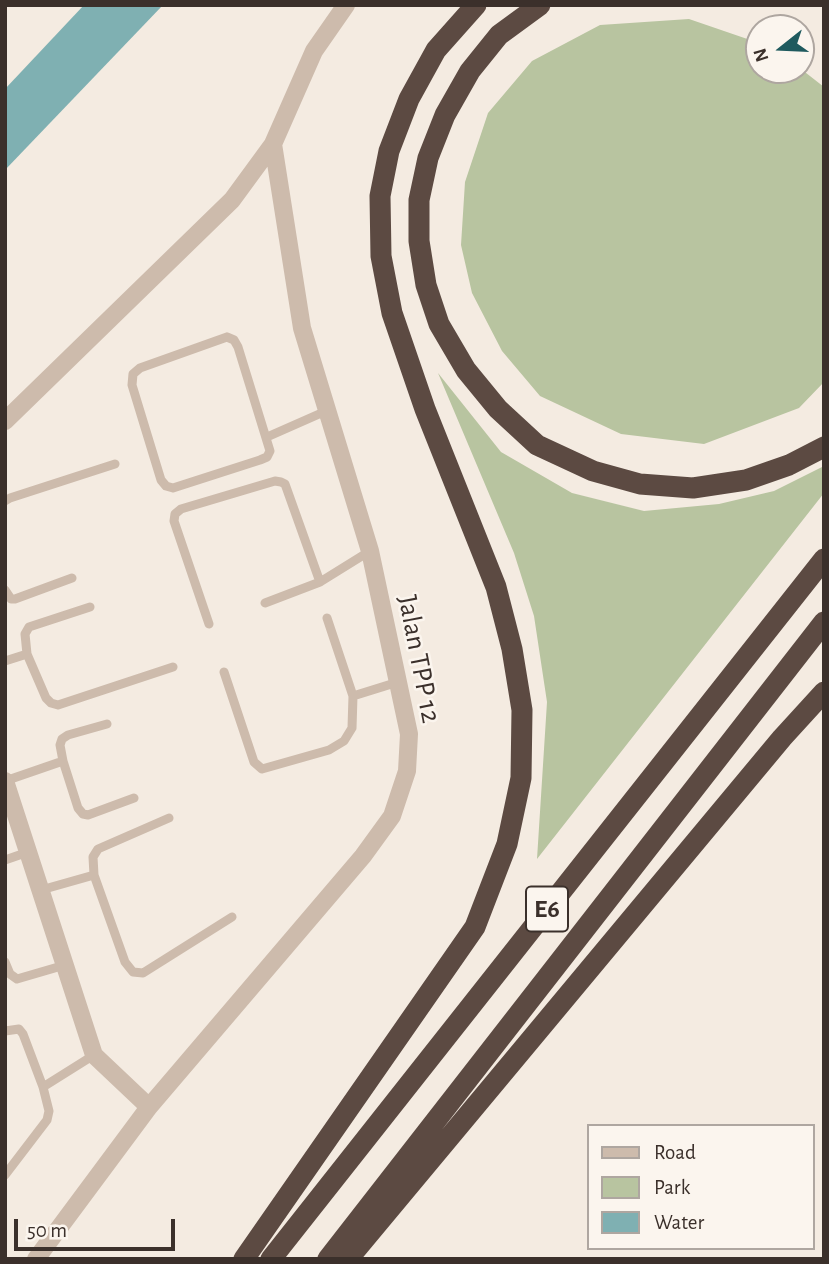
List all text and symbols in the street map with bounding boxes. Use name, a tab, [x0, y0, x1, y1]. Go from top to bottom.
north arrow	[745, 14, 815, 84]
text: N	[750, 46, 773, 64]
street label: Jalan TPP 12	[390, 592, 448, 726]
road number: E6	[526, 887, 568, 932]
legend	[588, 1124, 815, 1250]
text: Road	[654, 1142, 696, 1163]
text: Park	[654, 1177, 690, 1198]
scale bar	[18, 1204, 178, 1248]
text: Water	[654, 1212, 704, 1233]
text: 50 m	[27, 1220, 67, 1241]

